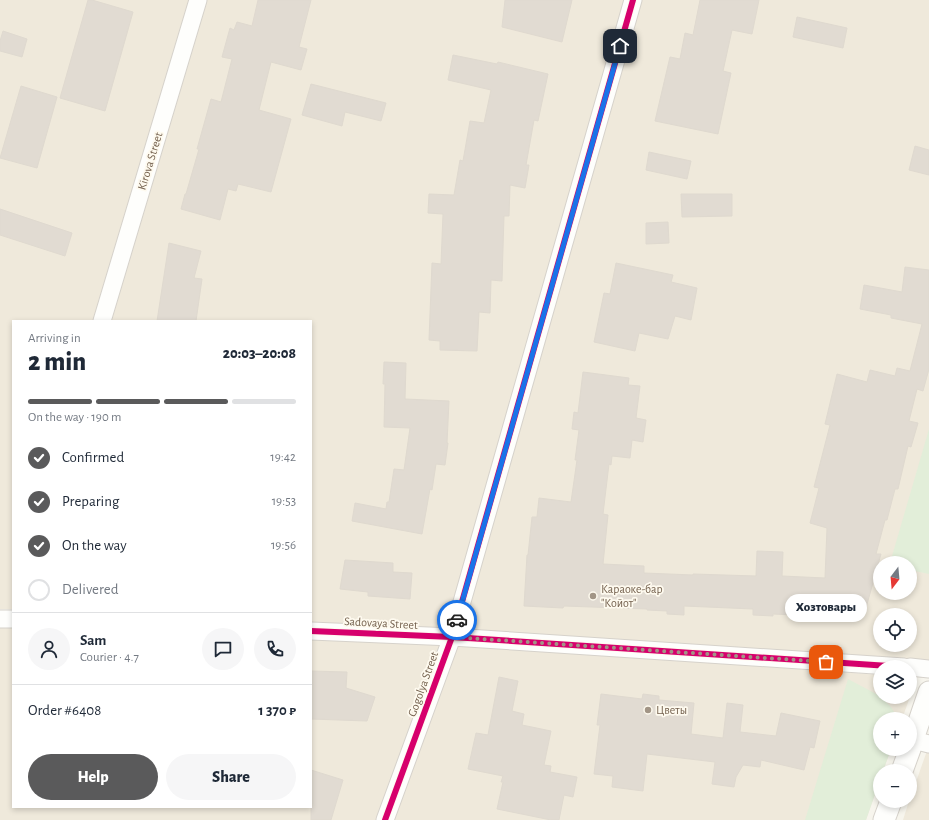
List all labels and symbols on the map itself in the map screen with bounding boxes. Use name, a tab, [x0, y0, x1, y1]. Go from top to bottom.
pin	[603, 29, 637, 63]
street label: Kirova Street	[136, 131, 165, 191]
north arrow	[873, 556, 917, 600]
place label: Караоке-бар "Койот"	[601, 583, 663, 609]
marker: Караоке-бар "Койот"	[588, 591, 598, 601]
callout: Хозтовары	[785, 594, 867, 622]
courier	[437, 600, 477, 640]
street label: Sadovaya Street	[344, 615, 418, 632]
pin	[809, 645, 843, 679]
street label: Gogolya Street	[406, 650, 441, 718]
place label: Цветы	[656, 704, 687, 716]
marker: Цветы	[643, 705, 653, 715]

